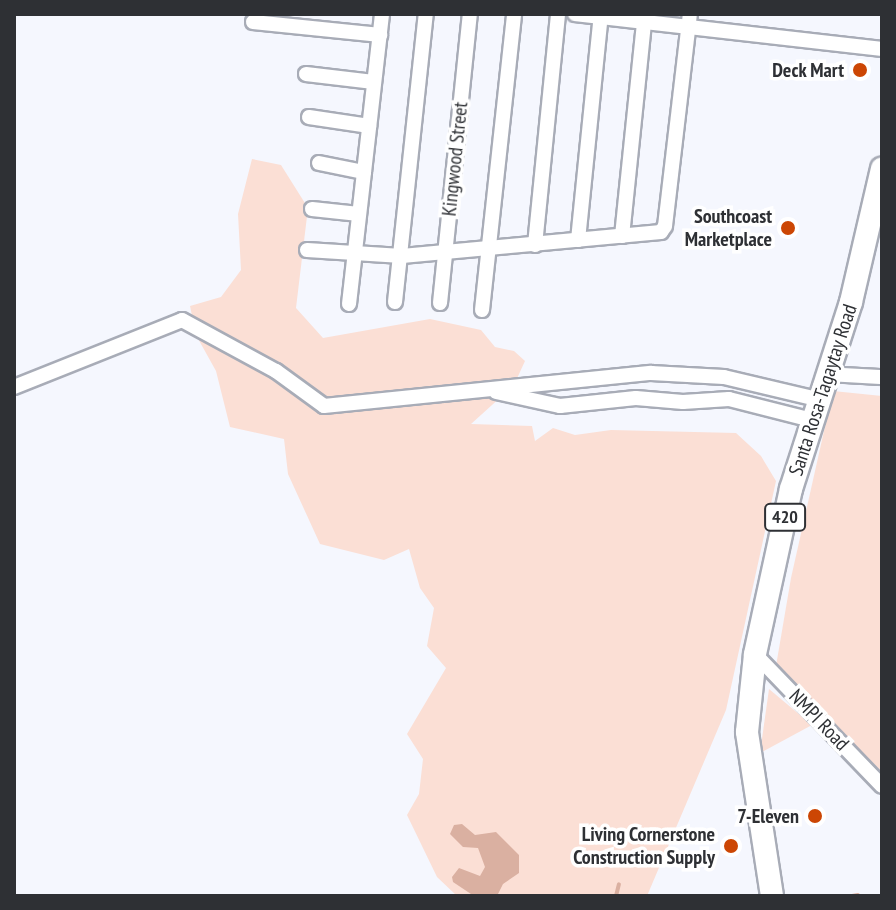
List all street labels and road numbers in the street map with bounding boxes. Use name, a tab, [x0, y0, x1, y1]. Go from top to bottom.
street label: Kingwood Street	[437, 101, 473, 217]
street label: Santa Rosa-Tagaytay Road	[784, 301, 862, 479]
road number: 420	[763, 503, 807, 531]
street label: NMPI Road	[784, 684, 854, 756]

